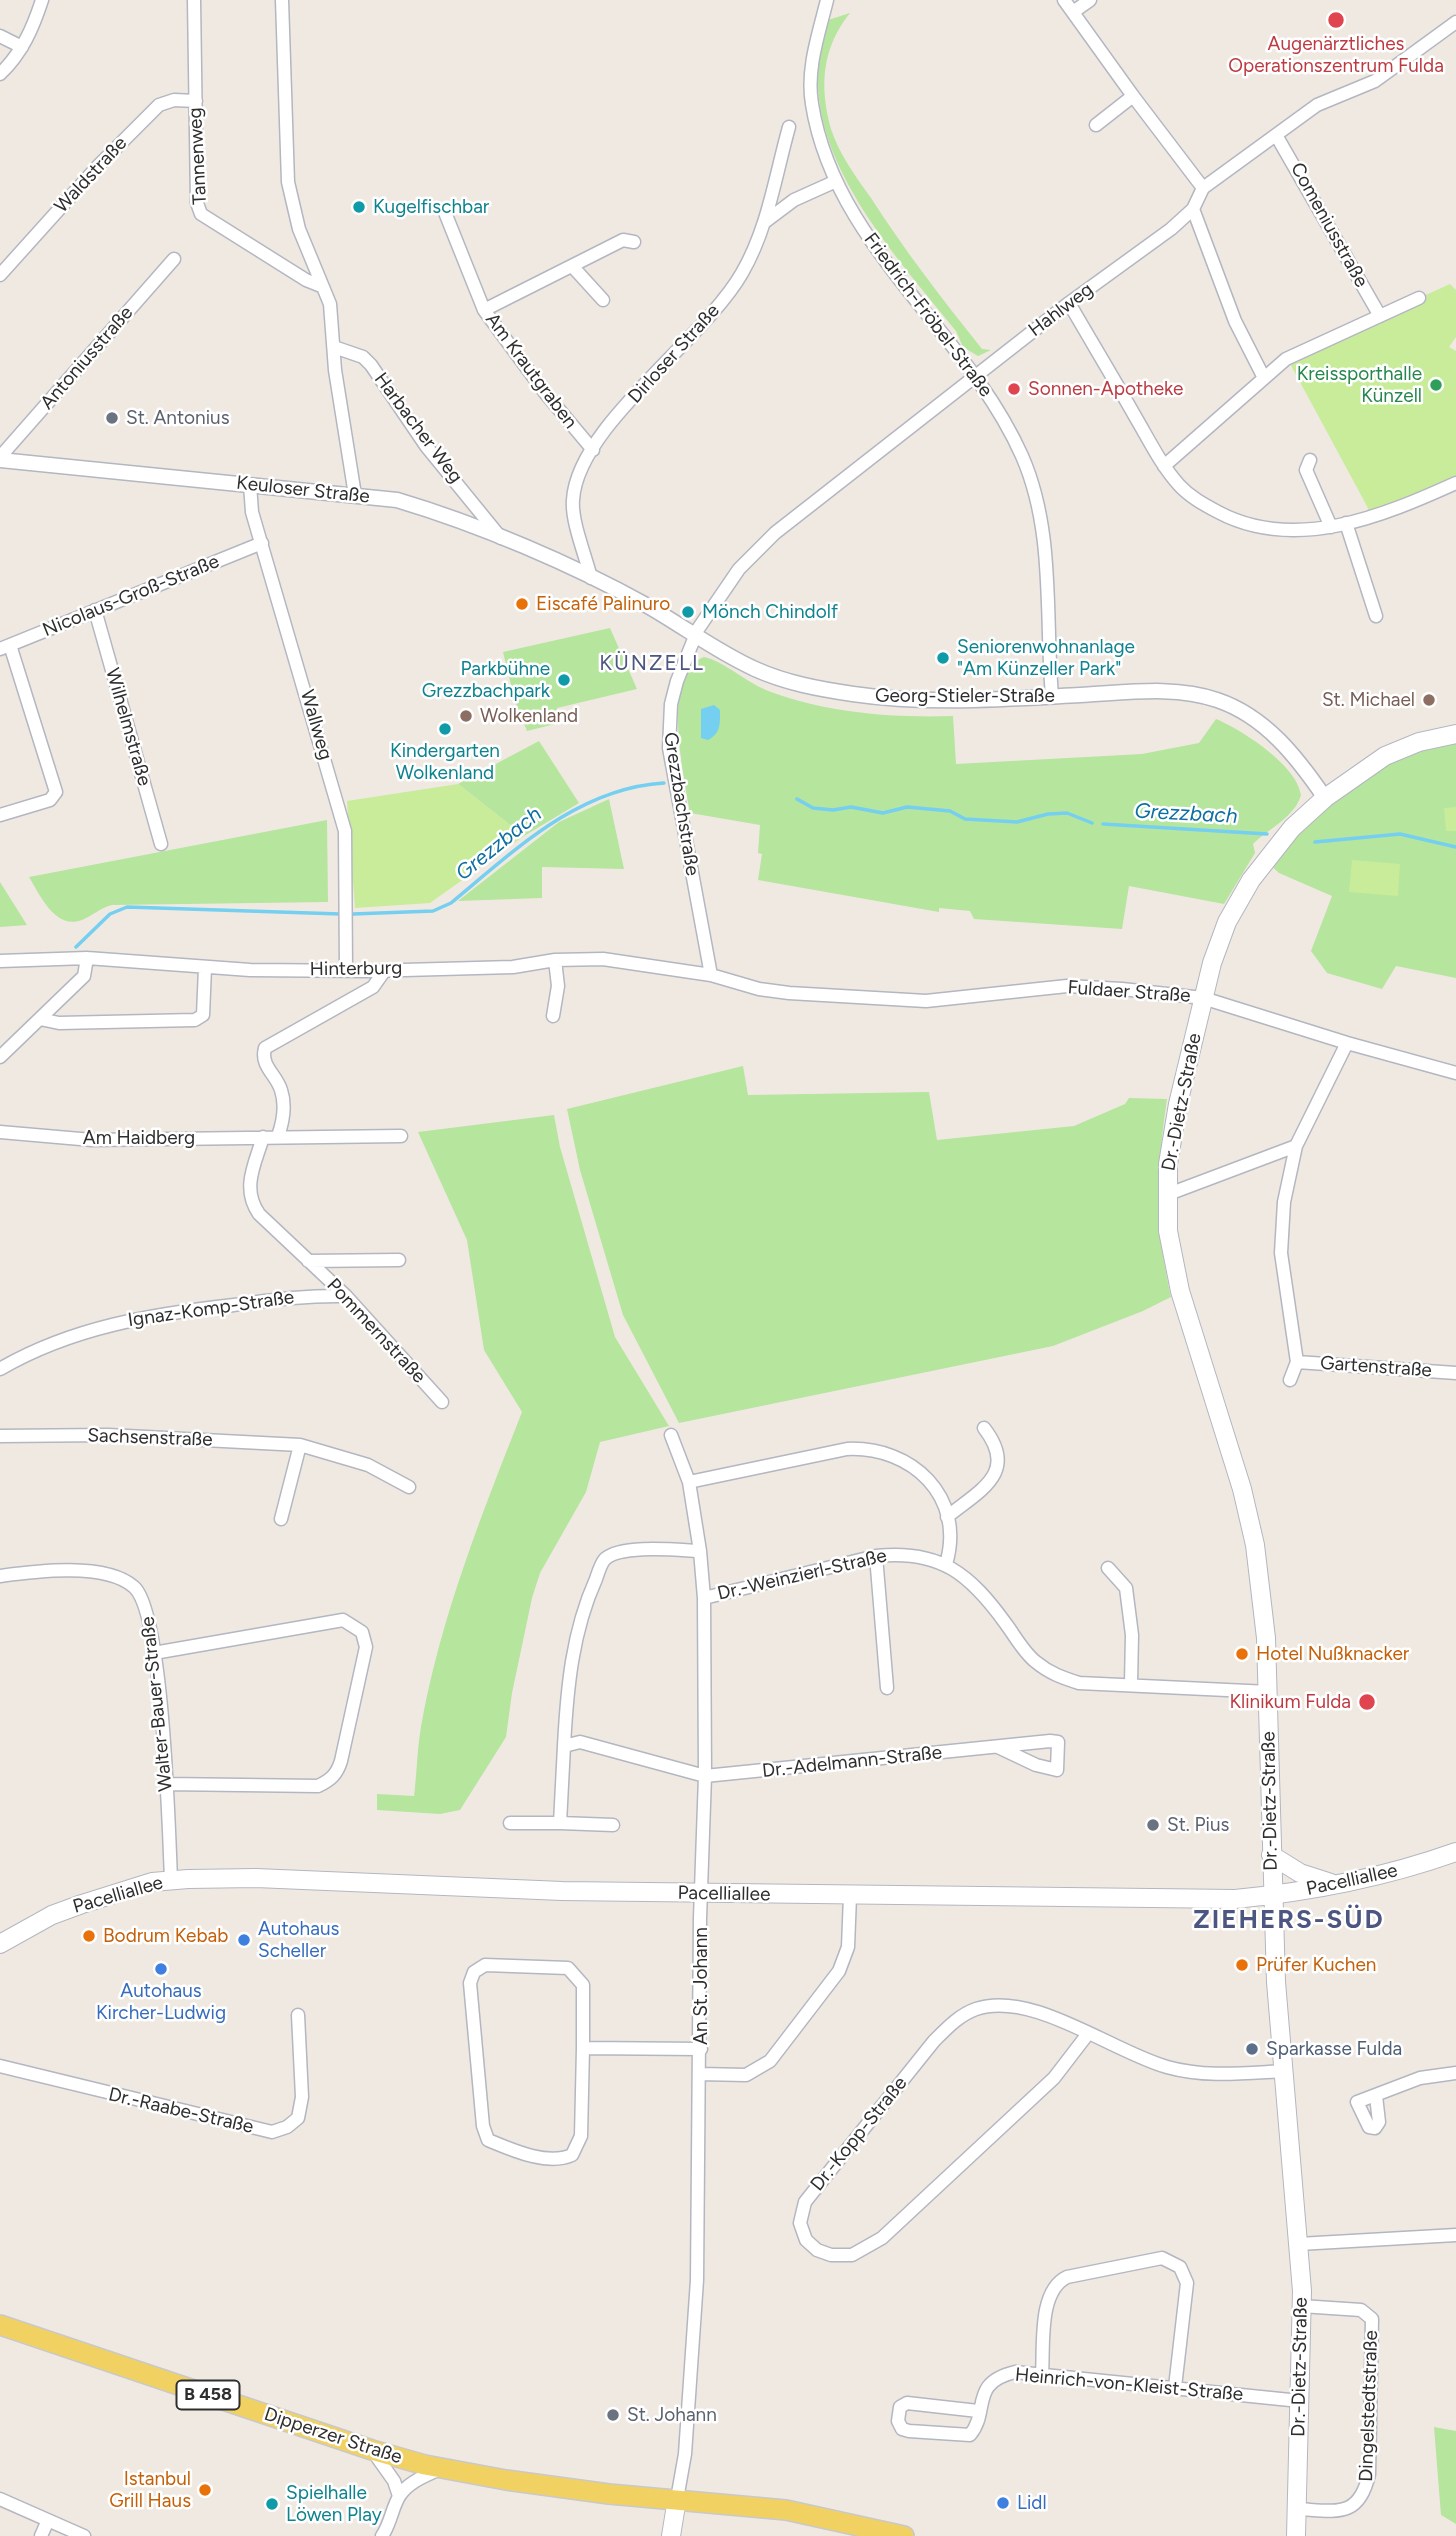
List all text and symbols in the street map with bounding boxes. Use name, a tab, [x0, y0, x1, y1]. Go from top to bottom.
marker: Augenärztliches Operationszentrum Fulda	[1326, 10, 1346, 30]
place label: Augenärztliches Operationszentrum Fulda	[1228, 33, 1444, 77]
street label: Tannenweg	[184, 107, 212, 205]
street label: Waldstraße	[50, 132, 132, 218]
street label: Comeniusstraße	[1285, 159, 1373, 291]
place label: Kugelfischbar	[373, 196, 489, 218]
marker: Kugelfischbar	[351, 199, 367, 215]
street label: Friedrich-Fröbel-Straße	[859, 229, 997, 401]
street label: Hahlweg	[1024, 278, 1098, 342]
street label: Dirloser Straße	[624, 300, 724, 408]
street label: Antoniusstraße	[36, 302, 138, 414]
street label: Am Krautgraben	[480, 309, 582, 433]
place label: Kreissporthalle Künzell	[1297, 363, 1422, 407]
street label: Harbacher Weg	[369, 368, 467, 488]
marker: Kreissporthalle Künzell	[1428, 377, 1444, 393]
place label: Sonnen-Apotheke	[1028, 378, 1183, 400]
marker: Sonnen-Apotheke	[1006, 381, 1022, 397]
place label: St. Antonius	[126, 407, 230, 429]
marker: St. Antonius	[104, 410, 120, 426]
street label: Keuloser Straße	[235, 472, 371, 508]
street label: Nicolaus-Groß-Straße	[39, 550, 223, 642]
place label: Eiscafé Palinuro	[536, 593, 670, 615]
marker: Eiscafé Palinuro	[514, 596, 530, 612]
place label: Mönch Chindolf	[702, 601, 838, 623]
marker: Mönch Chindolf	[680, 604, 696, 620]
place label: Seniorenwohnanlage "Am Künzeller Park"	[957, 636, 1135, 680]
marker: Seniorenwohnanlage "Am Künzeller Park"	[935, 650, 951, 666]
district label: KÜNZELL	[600, 651, 704, 677]
place label: Parkbühne Grezzbachpark	[422, 658, 550, 702]
street label: Wilhelmstraße	[100, 666, 156, 788]
marker: Parkbühne Grezzbachpark	[556, 672, 572, 688]
street label: Georg-Stieler-Straße	[875, 685, 1055, 707]
street label: Wallweg	[295, 687, 337, 763]
place label: St. Michael	[1322, 689, 1415, 711]
marker: St. Michael	[1421, 692, 1437, 708]
place label: Wolkenland	[480, 705, 578, 727]
marker: Wolkenland	[458, 708, 474, 724]
marker: Kindergarten Wolkenland	[437, 721, 453, 737]
street label: Grezzbachstraße	[658, 731, 704, 877]
place label: Kindergarten Wolkenland	[390, 740, 500, 784]
water label: Grezzbach	[1134, 799, 1238, 829]
water label: Grezzbach	[451, 802, 547, 886]
street label: Hinterburg	[310, 957, 402, 981]
street label: Fuldaer Straße	[1067, 976, 1191, 1008]
street label: Dr.-Dietz-Straße	[1157, 1031, 1207, 1173]
street label: Am Haidberg	[83, 1127, 195, 1149]
street label: Pommernstraße	[322, 1274, 430, 1388]
street label: Ignaz-Komp-Straße	[126, 1286, 296, 1332]
street label: Gartenstraße	[1319, 1352, 1433, 1382]
street label: Sachsenstraße	[87, 1424, 213, 1452]
street label: Dr.-Weinzierl-Straße	[715, 1544, 889, 1606]
street label: Walter-Bauer-Straße	[136, 1615, 178, 1793]
place label: Hotel Nußknacker	[1256, 1643, 1409, 1665]
marker: Hotel Nußknacker	[1234, 1646, 1250, 1662]
place label: Klinikum Fulda	[1229, 1691, 1351, 1713]
marker: Klinikum Fulda	[1357, 1692, 1377, 1712]
street label: Dr.-Dietz-Straße	[1257, 1731, 1283, 1871]
street label: Dr.-Adelmann-Straße	[761, 1741, 943, 1783]
place label: St. Pius	[1167, 1814, 1229, 1836]
marker: St. Pius	[1145, 1817, 1161, 1833]
street label: Pacelliallee	[1304, 1859, 1400, 1901]
street label: Pacelliallee	[70, 1871, 166, 1919]
street label: Pacelliallee	[677, 1882, 771, 1906]
district label: ZIEHERS-SÜD	[1195, 1904, 1383, 1936]
place label: Autohaus Scheller	[258, 1918, 339, 1962]
place label: Bodrum Kebab	[103, 1925, 228, 1947]
street label: An St. Johann	[690, 1927, 712, 2045]
marker: Bodrum Kebab	[81, 1928, 97, 1944]
marker: Autohaus Scheller	[236, 1932, 252, 1948]
place label: Prüfer Kuchen	[1256, 1954, 1376, 1976]
marker: Prüfer Kuchen	[1234, 1957, 1250, 1973]
marker: Autohaus Kircher-Ludwig	[153, 1961, 169, 1977]
place label: Autohaus Kircher-Ludwig	[96, 1980, 226, 2024]
place label: Sparkasse Fulda	[1266, 2038, 1402, 2060]
marker: Sparkasse Fulda	[1244, 2041, 1260, 2057]
street label: Dr.-Kopp-Straße	[806, 2072, 912, 2196]
street label: Dr.-Raabe-Straße	[106, 2083, 256, 2139]
street label: Dr.-Dietz-Straße	[1287, 2297, 1313, 2437]
street label: Dingelstedtstraße	[1355, 2330, 1383, 2482]
street label: Heinrich-von-Kleist-Straße	[1014, 2364, 1244, 2406]
road number: B 458	[176, 2381, 240, 2410]
street label: Dipperzer Straße	[261, 2403, 405, 2469]
place label: St. Johann	[627, 2404, 717, 2426]
marker: St. Johann	[605, 2407, 621, 2423]
place label: Istanbul Grill Haus	[109, 2468, 191, 2512]
marker: Istanbul Grill Haus	[197, 2482, 213, 2498]
place label: Spielhalle Löwen Play	[286, 2482, 382, 2526]
place label: Lidl	[1017, 2492, 1047, 2514]
marker: Lidl	[995, 2495, 1011, 2511]
marker: Spielhalle Löwen Play	[264, 2496, 280, 2512]

